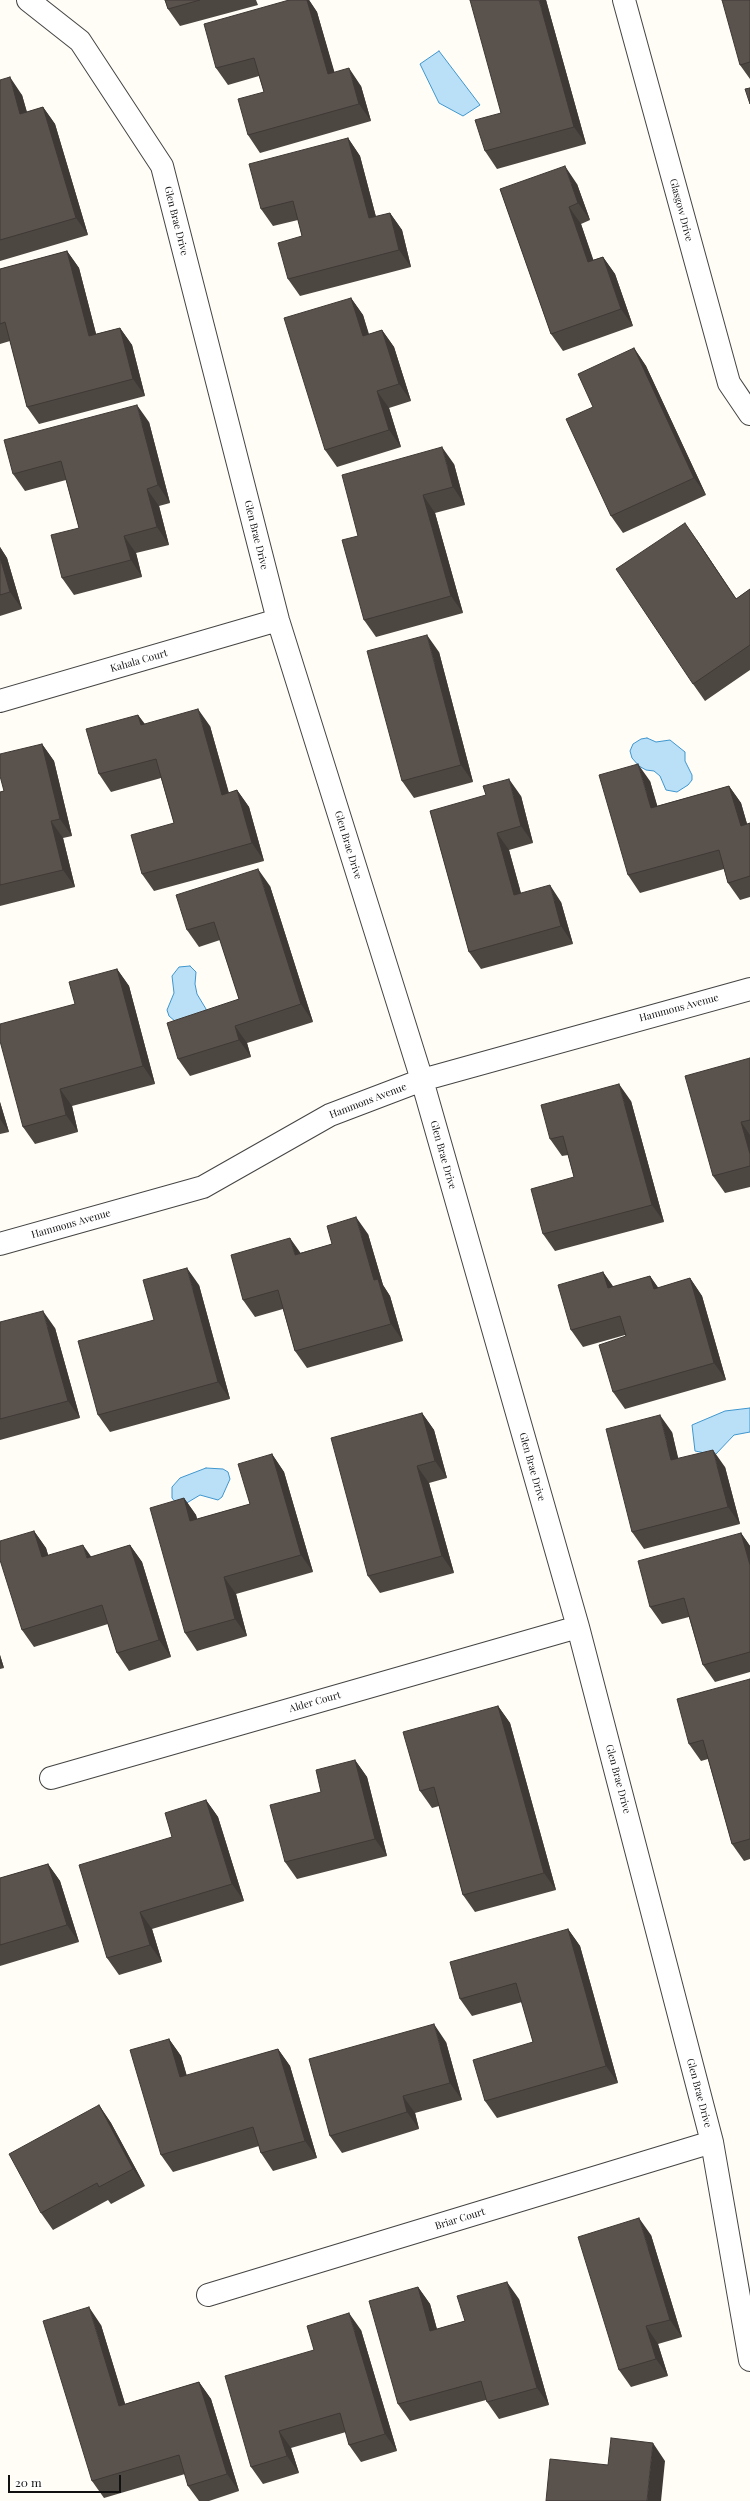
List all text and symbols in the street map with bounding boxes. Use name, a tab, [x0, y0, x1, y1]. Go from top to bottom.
street label: Glasgow Drive	[667, 177, 695, 243]
street label: Glen Brae Drive	[162, 185, 190, 257]
street label: Glen Brae Drive	[242, 499, 270, 571]
street label: Kahala Court	[109, 647, 169, 675]
street label: Glen Brae Drive	[332, 809, 364, 881]
street label: Hammons Avenue	[638, 992, 720, 1024]
street label: Hammons Avenue	[328, 1081, 408, 1121]
street label: Glen Brae Drive	[427, 1119, 459, 1191]
street label: Hammons Avenue	[30, 1207, 112, 1241]
street label: Glen Brae Drive	[516, 1431, 548, 1503]
street label: Alder Court	[288, 1689, 342, 1715]
street label: Glen Brae Drive	[603, 1743, 633, 1815]
street label: Glen Brae Drive	[684, 2057, 714, 2129]
street label: Briar Court	[434, 2206, 486, 2232]
scale bar	[10, 2467, 123, 2493]
text: 20 m	[15, 2474, 42, 2490]

